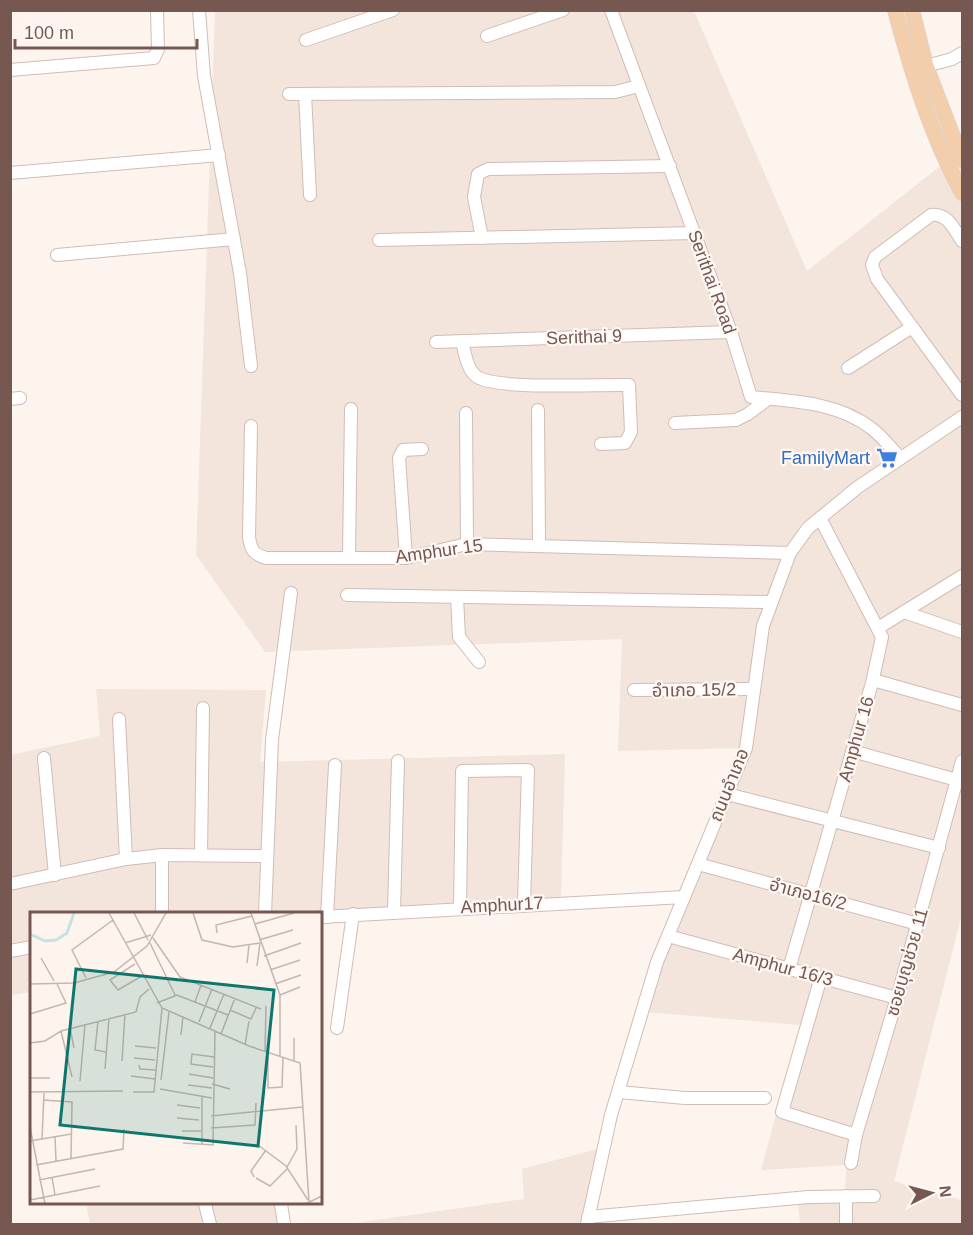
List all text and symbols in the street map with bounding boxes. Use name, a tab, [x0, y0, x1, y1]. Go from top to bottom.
scale bar	[15, 12, 196, 50]
text: 100 m	[24, 23, 74, 43]
street label: Serithai Road	[684, 227, 740, 337]
street label: Serithai 9	[546, 326, 622, 348]
supermarket icon: FamilyMart	[875, 446, 899, 470]
place label: FamilyMart	[781, 448, 870, 468]
street label: Amphur 15	[394, 535, 484, 567]
street label: อำเภอ 15/2	[652, 679, 736, 701]
street label: Amphur 16	[834, 694, 878, 784]
street label: ถนนอำเภอ	[705, 746, 753, 824]
street label: อำเภอ16/2	[767, 874, 849, 914]
street label: Amphur17	[460, 893, 544, 917]
street label: ซอยบุญช่วย 11	[882, 906, 933, 1019]
inset map	[30, 912, 322, 1205]
street label: Amphur 16/3	[731, 944, 835, 990]
north arrow	[901, 1163, 961, 1223]
text: N	[936, 1185, 954, 1198]

